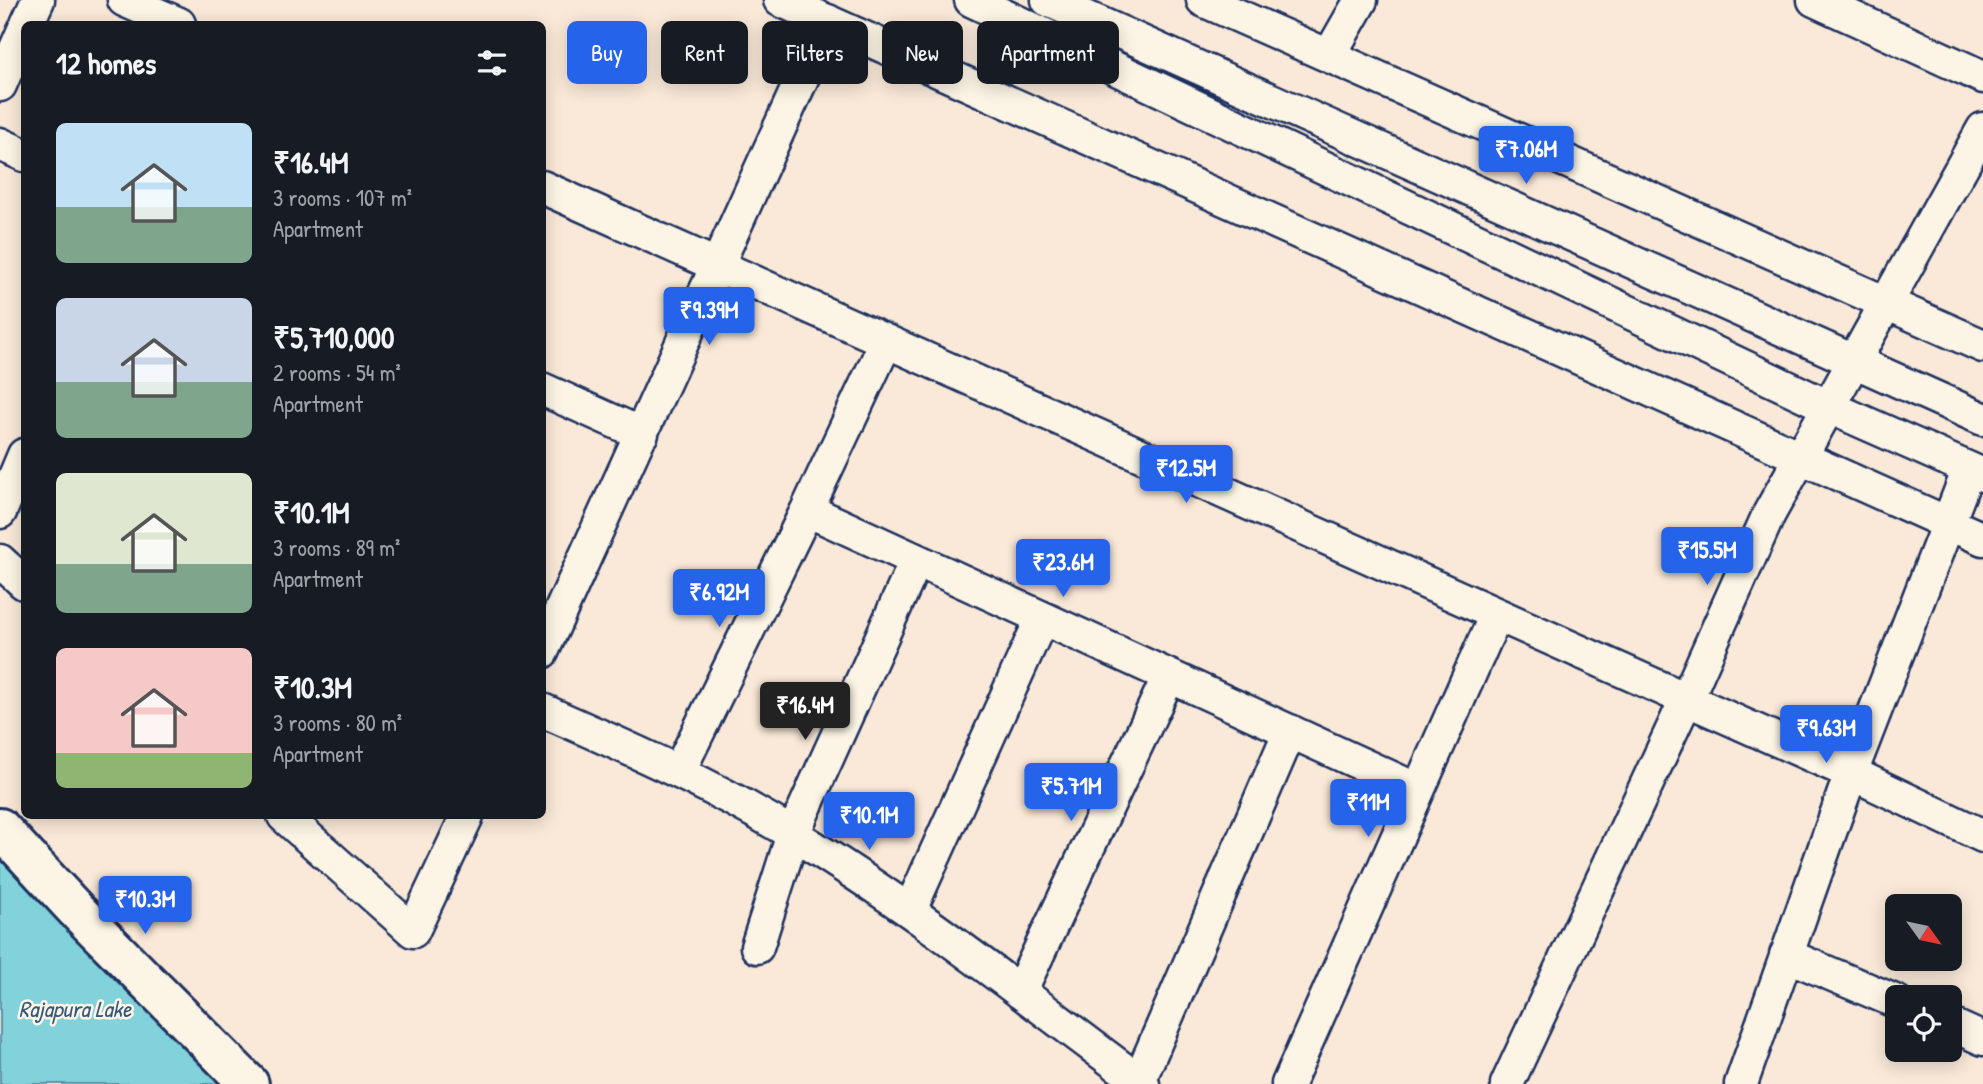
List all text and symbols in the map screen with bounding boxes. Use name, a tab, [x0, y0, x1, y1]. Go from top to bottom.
chip: Buy	[567, 21, 647, 84]
chip: Rent	[661, 21, 748, 84]
chip: Filters	[762, 21, 868, 84]
chip: New	[882, 21, 963, 84]
chip: Apartment	[977, 21, 1119, 84]
text: 12 homes	[56, 43, 156, 83]
icon: filters	[473, 44, 511, 82]
pin: ₹7.06M	[1469, 127, 1583, 186]
text: ₹7.06M	[1495, 133, 1557, 164]
text: ₹16.4M	[273, 142, 349, 182]
icon: home	[112, 151, 196, 235]
text: 3 rooms · 107 m²	[273, 182, 412, 213]
text: Apartment	[273, 213, 363, 244]
pin: ₹9.39M	[652, 288, 766, 347]
text: ₹9.39M	[680, 294, 738, 325]
text: ₹5,710,000	[273, 317, 394, 357]
icon: home	[112, 326, 196, 410]
text: 2 rooms · 54 m²	[273, 357, 401, 388]
text: Apartment	[273, 388, 363, 419]
pin: ₹12.5M	[1129, 446, 1243, 505]
text: ₹12.5M	[1156, 452, 1216, 483]
text: ₹10.1M	[273, 492, 350, 532]
icon: home	[112, 501, 196, 585]
pin: ₹15.5M	[1650, 528, 1764, 587]
text: 3 rooms · 89 m²	[273, 532, 400, 563]
text: ₹15.5M	[1677, 534, 1737, 565]
pin: ₹23.6M	[1006, 540, 1120, 599]
text: ₹23.6M	[1032, 546, 1094, 577]
text: Apartment	[273, 563, 363, 594]
pin: ₹6.92M	[662, 570, 776, 629]
text: ₹6.92M	[689, 576, 749, 607]
text: ₹10.3M	[273, 667, 352, 707]
icon: home	[112, 676, 196, 760]
pin: ₹16.4M	[748, 682, 862, 742]
text: ₹16.4M	[776, 689, 834, 720]
pin: ₹9.63M	[1769, 706, 1883, 765]
text: 3 rooms · 80 m²	[273, 707, 402, 738]
text: ₹9.63M	[1796, 712, 1856, 743]
text: Apartment	[273, 738, 363, 769]
pin: ₹5.71M	[1014, 764, 1128, 823]
text: ₹5.71M	[1040, 770, 1102, 801]
pin: ₹11M	[1327, 780, 1409, 839]
text: ₹11M	[1346, 786, 1390, 817]
pin: ₹10.1M	[812, 792, 926, 852]
text: ₹10.1M	[840, 799, 898, 830]
pin: ₹10.3M	[88, 876, 202, 936]
text: ₹10.3M	[115, 883, 175, 914]
north arrow	[1885, 894, 1962, 971]
map controls	[1885, 894, 1962, 1062]
button: locate	[1885, 985, 1962, 1062]
water label: Rajapura Lake	[19, 993, 132, 1025]

